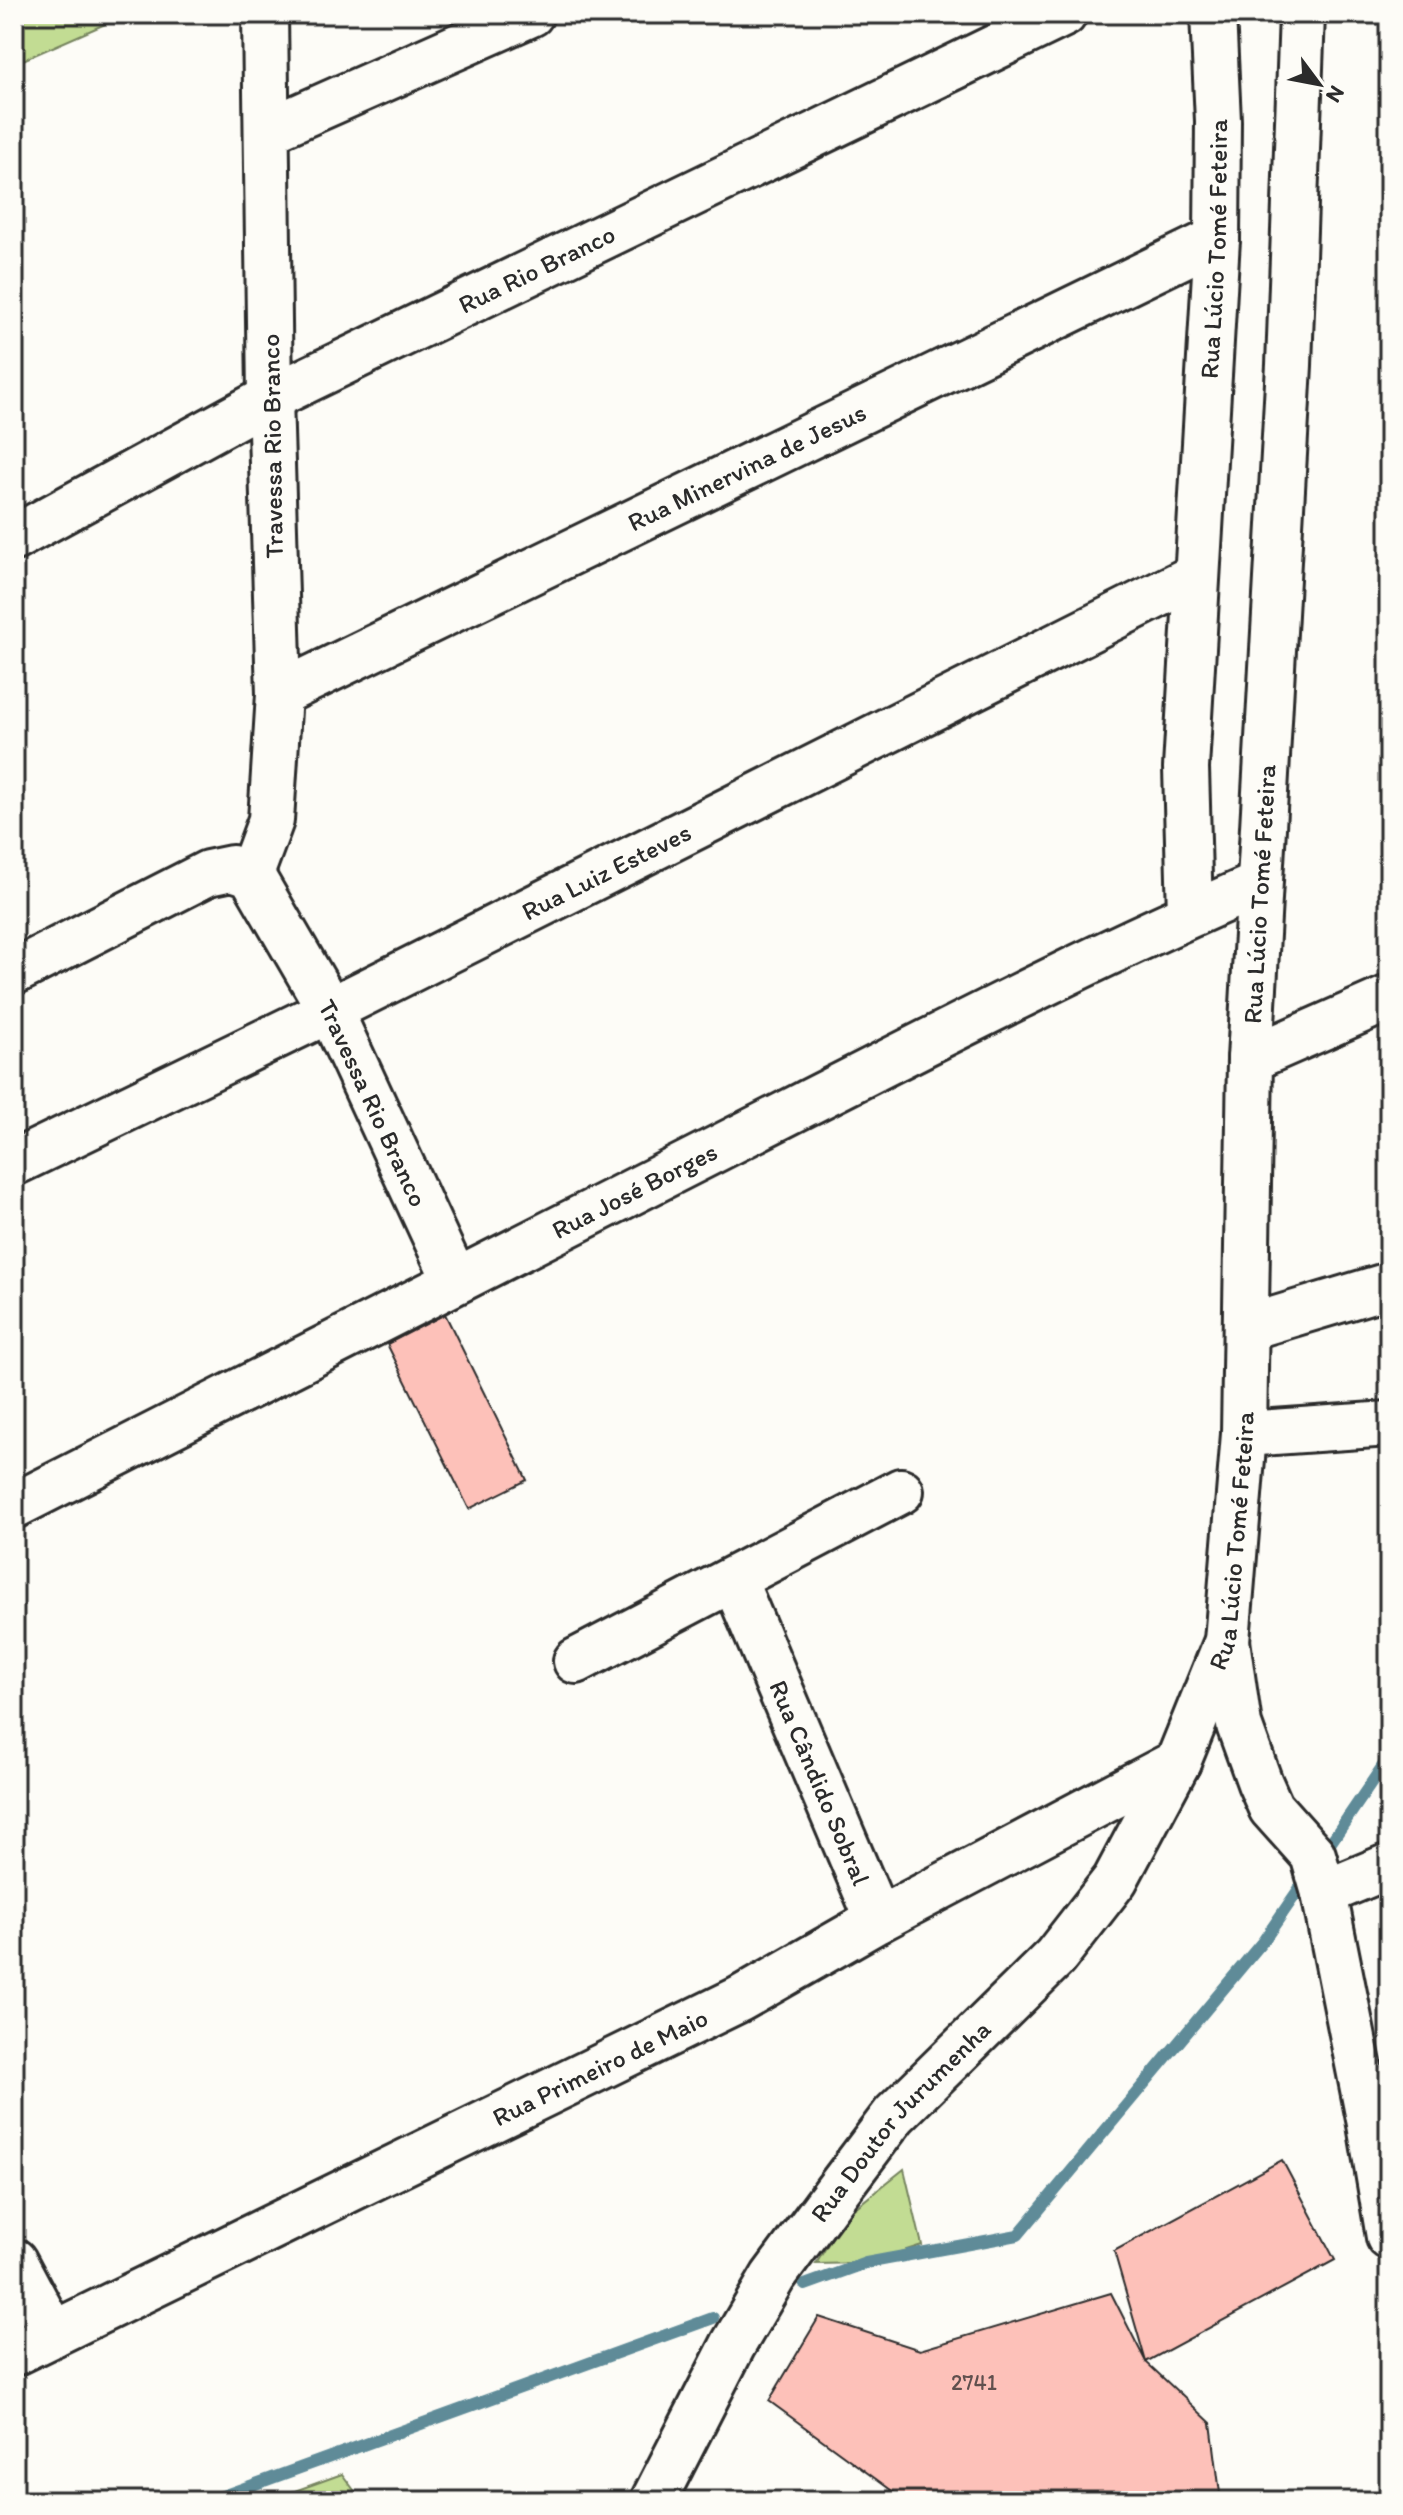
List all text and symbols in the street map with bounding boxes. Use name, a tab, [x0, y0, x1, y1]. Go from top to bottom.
north arrow	[1279, 44, 1359, 124]
text: N	[1320, 81, 1351, 108]
street label: Rua Lúcio Tomé Feteira	[1193, 118, 1234, 380]
street label: Rua Rio Branco	[453, 218, 620, 320]
street label: Travessa Rio Branco	[254, 333, 290, 559]
street label: Rua Minervina de Jesus	[622, 396, 871, 538]
street label: Rua Lúcio Tomé Feteira	[1236, 763, 1283, 1025]
street label: Rua Luiz Esteves	[516, 816, 696, 927]
street label: Travessa Rio Branco	[311, 993, 435, 1212]
street label: Rua José Borges	[546, 1135, 722, 1246]
street label: Rua Lúcio Tomé Feteira	[1201, 1411, 1260, 1675]
street label: Rua Cândido Sobral	[762, 1675, 877, 1890]
street label: Rua Primeiro de Maio	[487, 2001, 713, 2133]
street label: Rua Doutor Jurumenha	[803, 2013, 998, 2228]
house number: 2741	[951, 2369, 997, 2396]

